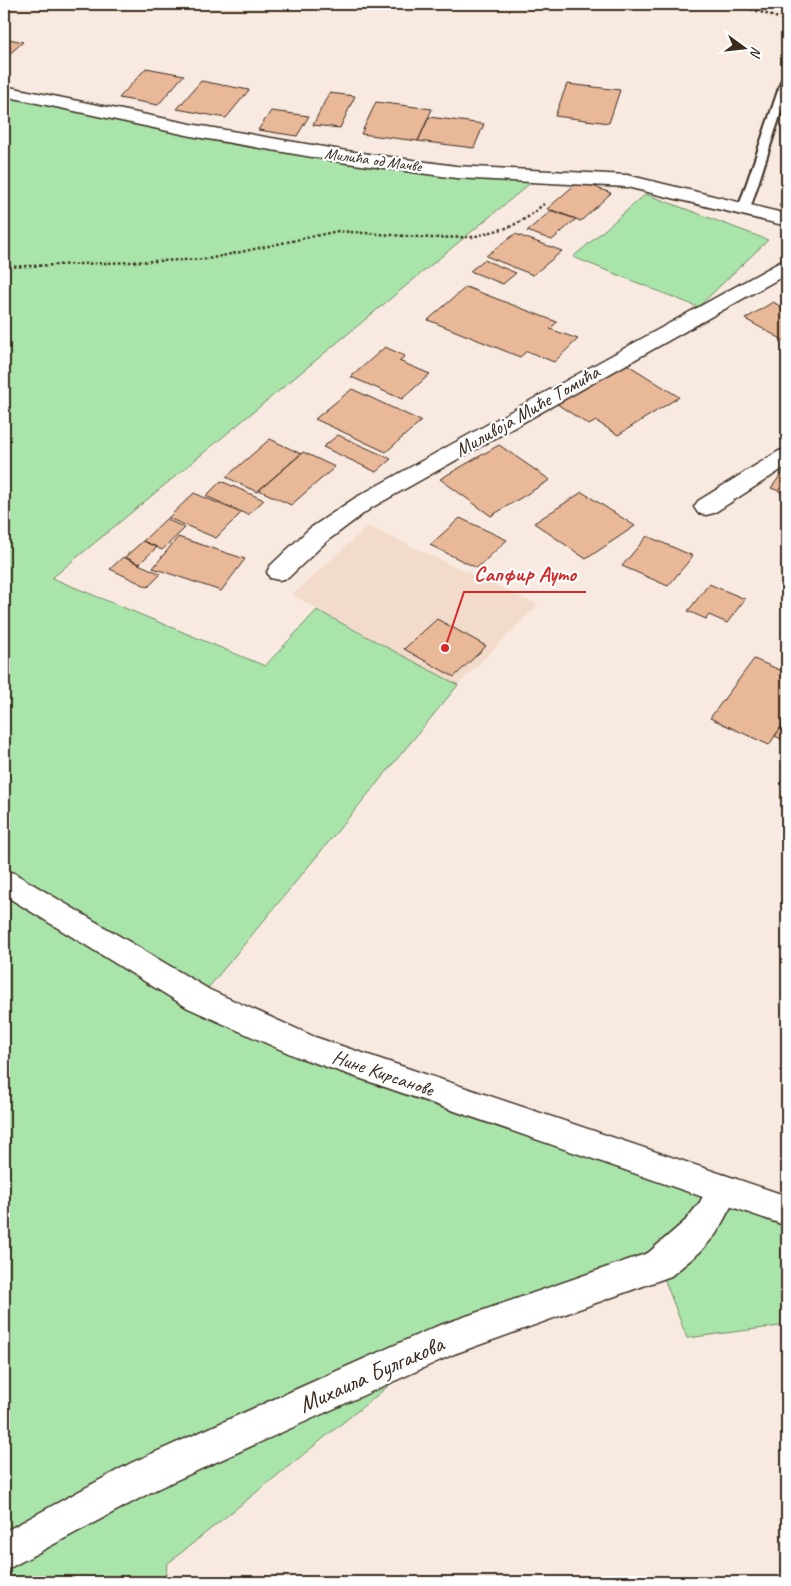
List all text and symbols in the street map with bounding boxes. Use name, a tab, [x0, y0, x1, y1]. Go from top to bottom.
north arrow	[718, 22, 768, 72]
text: N	[746, 45, 765, 60]
street label: Милића од Мачве	[323, 143, 424, 177]
street label: Миливоја Миће Томића	[450, 359, 605, 463]
callout: Сапфир Ауто	[464, 556, 586, 592]
text: Сапфир Ауто	[474, 561, 577, 587]
street label: Нине Кирсанове	[329, 1044, 438, 1102]
street label: Михаила Булгакова	[294, 1328, 449, 1419]

